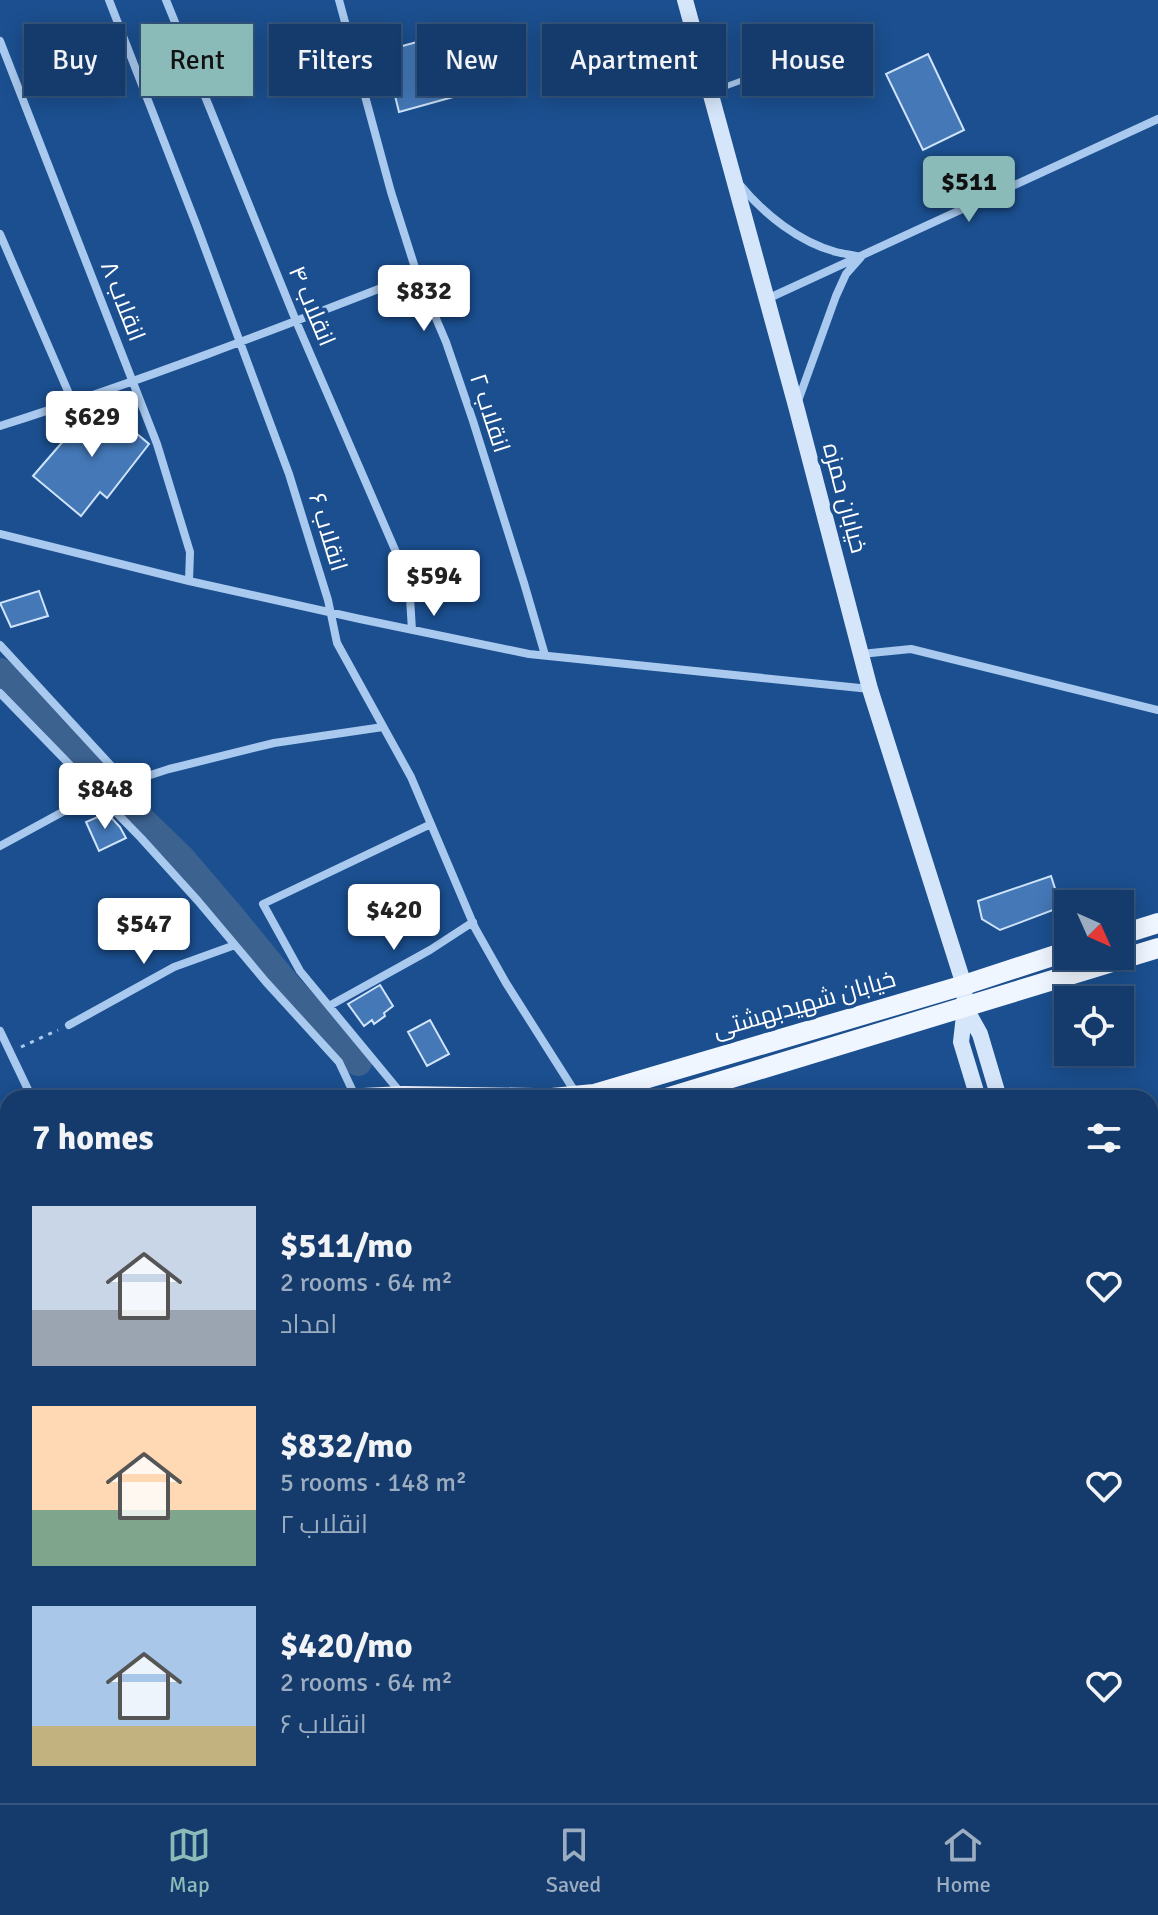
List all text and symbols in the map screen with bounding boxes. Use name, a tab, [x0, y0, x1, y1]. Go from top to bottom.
chip: Buy	[24, 24, 125, 96]
chip: Rent	[141, 24, 253, 96]
chip: Filters	[269, 24, 401, 96]
chip: New	[417, 24, 526, 96]
chip: Apartment	[542, 24, 726, 96]
chip: House	[742, 24, 873, 96]
pin: $511	[922, 156, 1016, 224]
text: $511	[941, 166, 997, 198]
street label: انقلاب ۸	[94, 257, 152, 345]
street label: انقلاب ۴	[282, 261, 342, 351]
pin: $832	[377, 265, 471, 333]
text: $832	[396, 275, 452, 307]
street label: انقلاب ۲	[463, 370, 517, 456]
pin: $629	[45, 391, 139, 459]
text: $629	[64, 401, 120, 433]
street label: خیابان حمزه	[816, 440, 874, 556]
street label: انقلاب ۶	[302, 489, 354, 575]
pin: $594	[387, 550, 481, 618]
text: $594	[406, 560, 462, 592]
pin: $848	[58, 763, 152, 831]
text: $848	[77, 773, 133, 805]
pin: $420	[347, 884, 441, 952]
north arrow	[1054, 890, 1134, 970]
map controls	[1054, 890, 1134, 1066]
text: $420	[366, 894, 422, 926]
pin: $547	[97, 898, 191, 966]
text: $547	[116, 908, 172, 940]
street label: خیابان شهیدبهشتی	[709, 964, 899, 1044]
button: locate	[1054, 986, 1134, 1066]
icon: filters	[1082, 1116, 1126, 1160]
text: 7 homes	[32, 1117, 153, 1159]
text: $511/mo	[280, 1225, 413, 1267]
icon: home	[96, 1238, 192, 1334]
icon: heart	[1082, 1264, 1126, 1308]
text: 2 rooms · 64 m²	[280, 1267, 453, 1299]
text: امداد	[280, 1309, 337, 1341]
text: $832/mo	[280, 1425, 413, 1467]
icon: home	[96, 1438, 192, 1534]
icon: heart	[1082, 1464, 1126, 1508]
text: 5 rooms · 148 m²	[280, 1467, 467, 1499]
text: انقلاب ۲	[280, 1509, 368, 1541]
text: $420/mo	[280, 1625, 413, 1667]
icon: home	[96, 1638, 192, 1734]
icon: heart	[1082, 1664, 1126, 1708]
text: 2 rooms · 64 m²	[280, 1667, 453, 1699]
text: انقلاب ۶	[280, 1709, 367, 1741]
tab: Map	[167, 1823, 211, 1898]
tab: Saved	[546, 1823, 601, 1898]
tab: Home	[936, 1823, 991, 1898]

